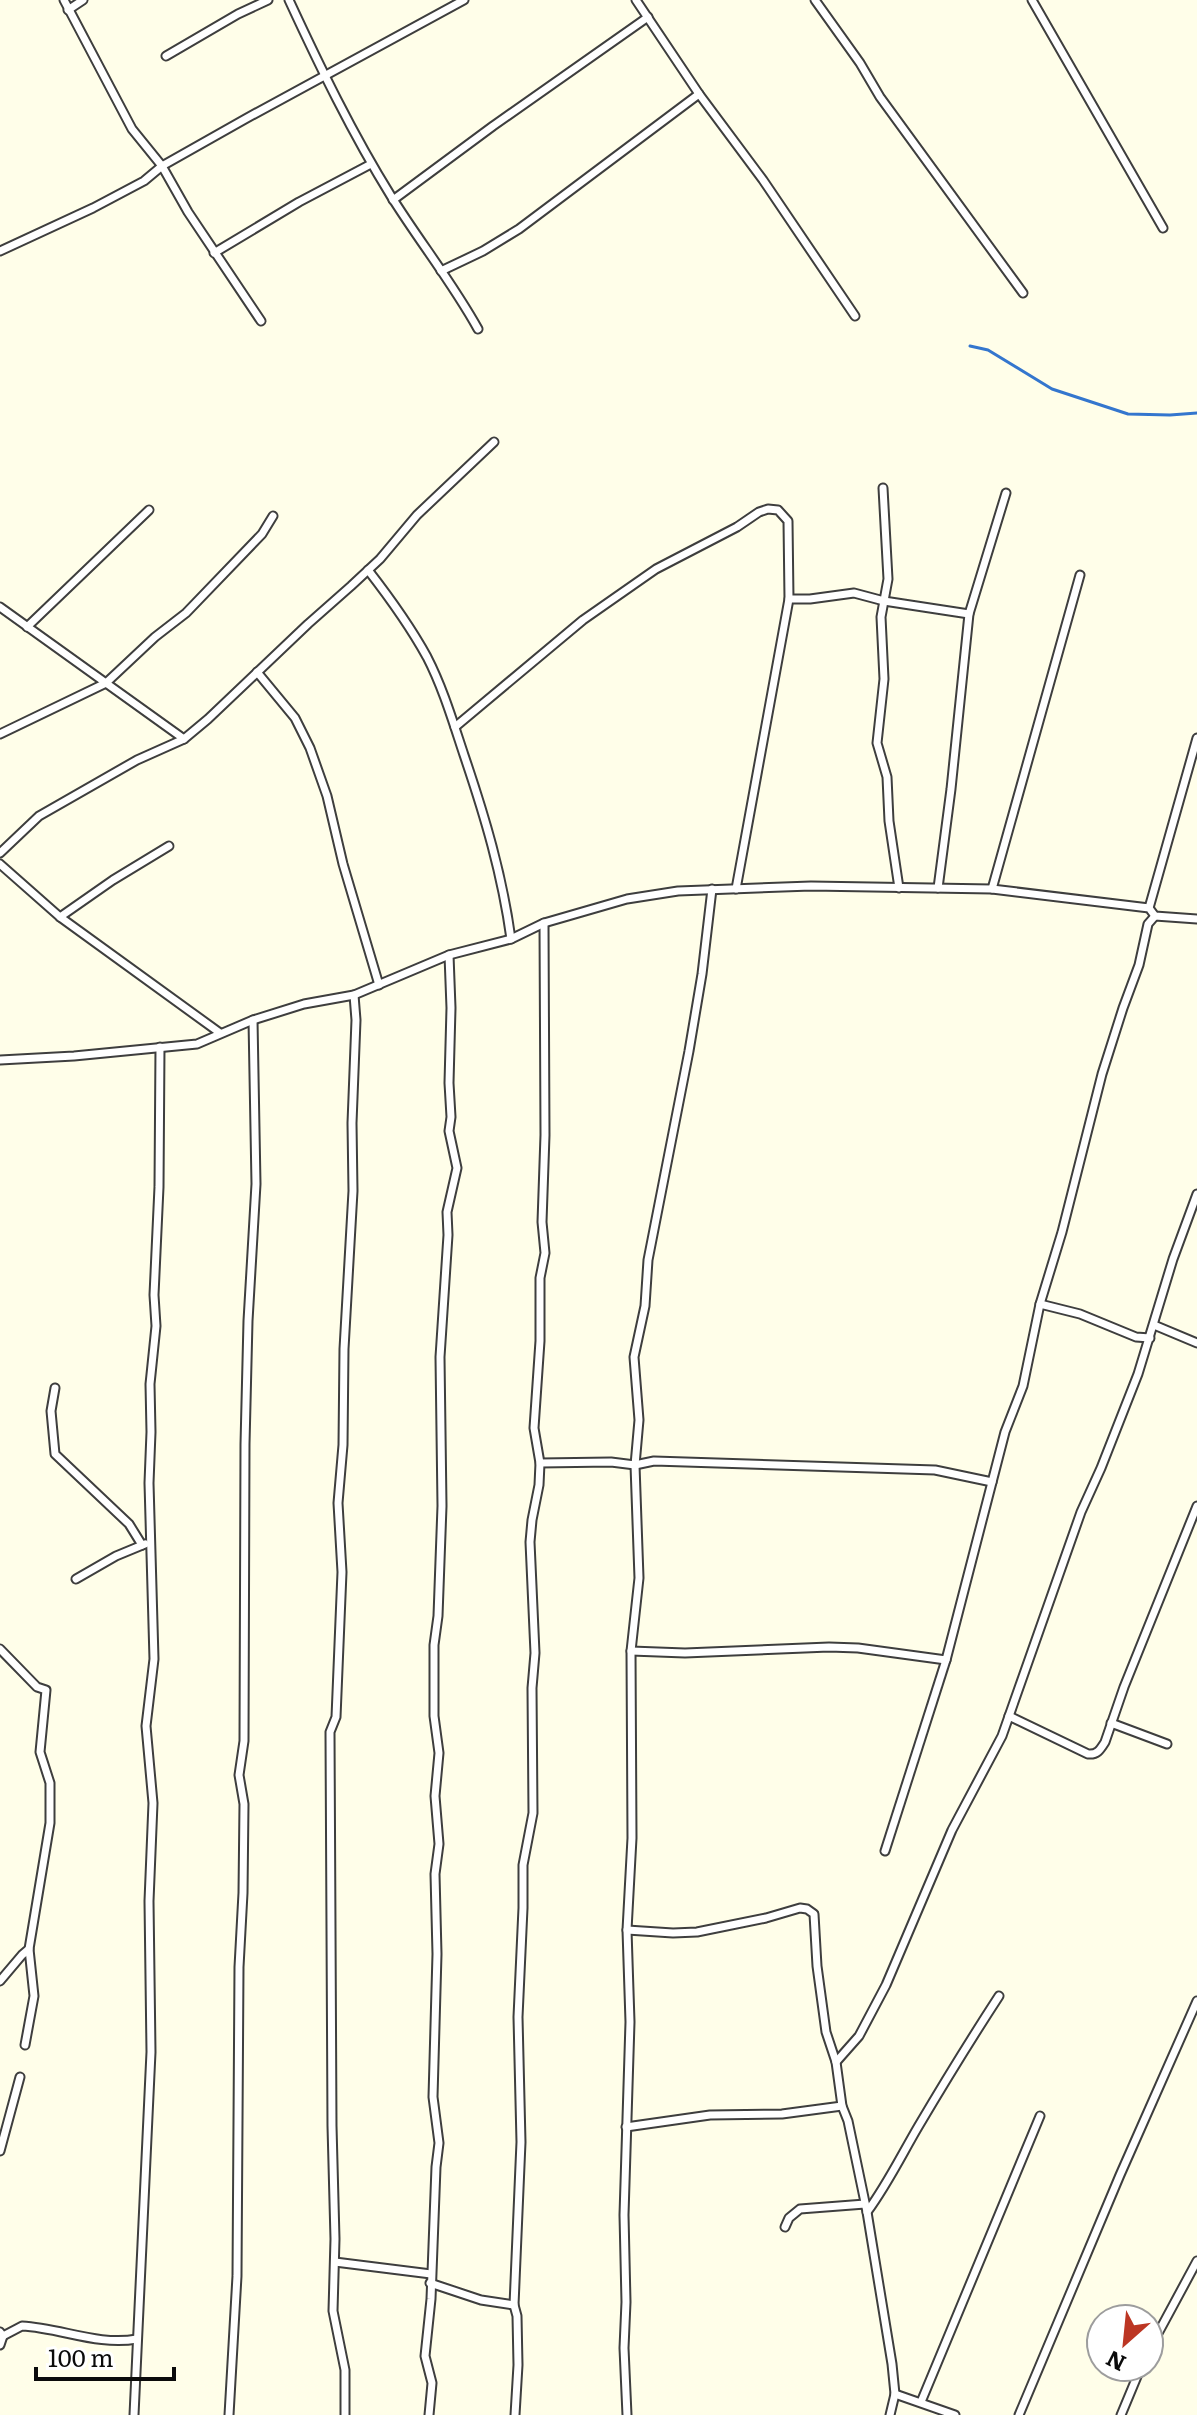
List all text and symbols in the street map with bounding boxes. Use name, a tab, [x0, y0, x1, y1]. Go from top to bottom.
north arrow	[1085, 2303, 1165, 2383]
scale bar	[36, 2331, 174, 2381]
text: 100 m	[48, 2339, 114, 2374]
text: N	[1100, 2343, 1131, 2381]

